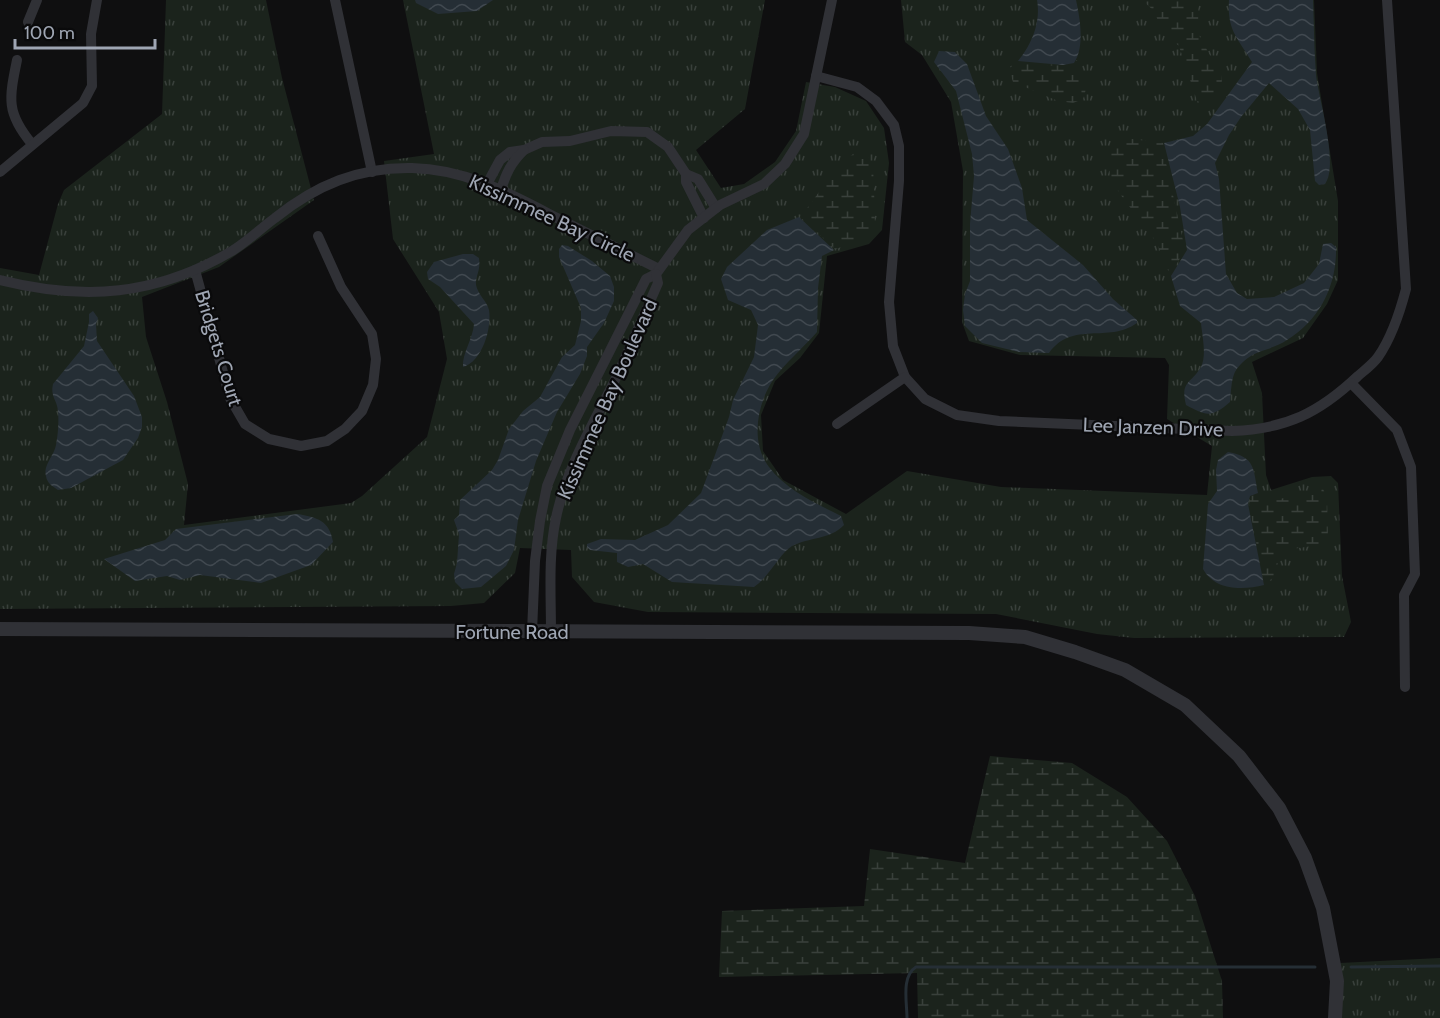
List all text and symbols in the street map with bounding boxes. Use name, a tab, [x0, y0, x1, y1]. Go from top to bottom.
scale bar	[15, 12, 154, 50]
text: 100 m	[24, 22, 75, 44]
street label: Kissimmee Bay Circle	[465, 169, 639, 267]
street label: Bridgets Court	[190, 287, 248, 409]
street label: Kissimmee Bay Boulevard	[552, 295, 662, 503]
street label: Lee Janzen Drive	[1082, 413, 1224, 441]
street label: Fortune Road	[455, 620, 569, 644]

